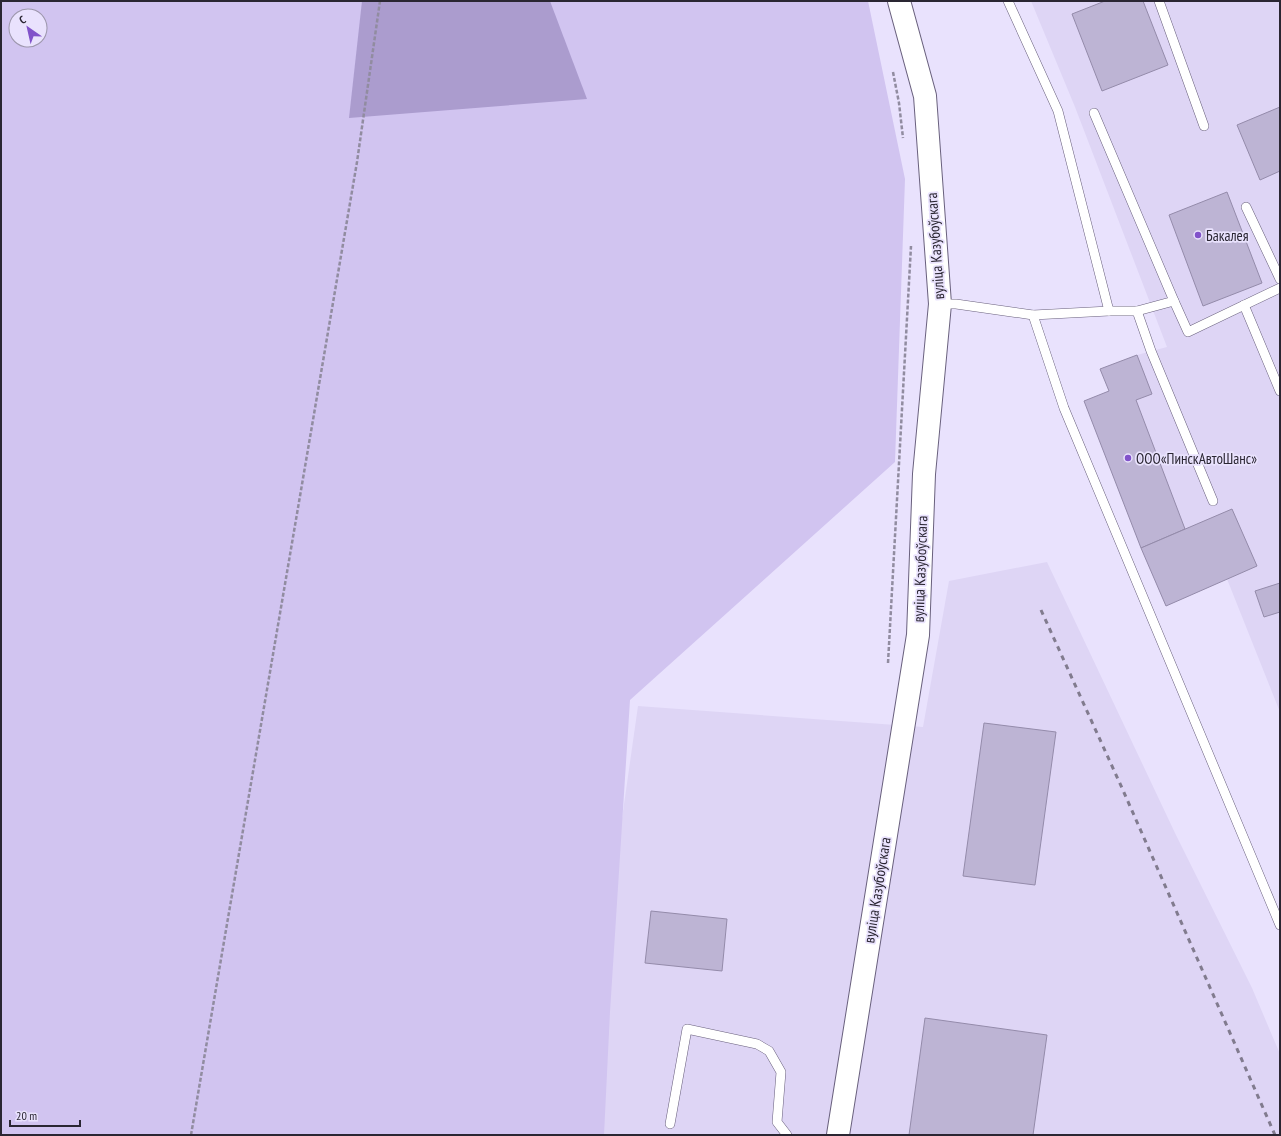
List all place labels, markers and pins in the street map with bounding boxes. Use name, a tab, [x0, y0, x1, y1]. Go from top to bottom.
place label: Бакалея	[1206, 226, 1249, 245]
marker: Бакалея	[1193, 230, 1203, 240]
place label: ООО«ПинскАвтоШанс»	[1136, 449, 1257, 468]
marker: ООО«ПинскАвтоШанс»	[1123, 453, 1133, 463]

